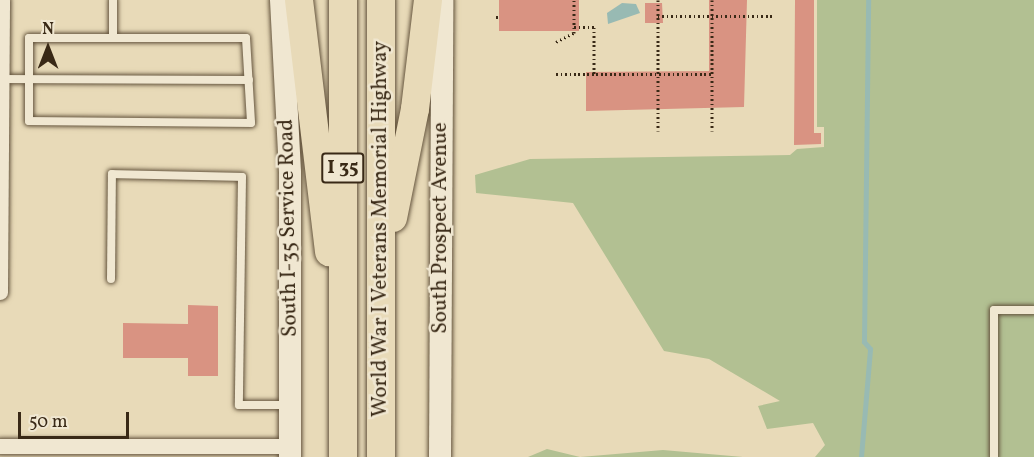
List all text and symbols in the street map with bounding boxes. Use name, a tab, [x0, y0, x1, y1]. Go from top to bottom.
north arrow	[18, 18, 78, 78]
text: N	[42, 19, 54, 41]
street label: World War I Veterans Memorial Highway	[368, 40, 394, 418]
street label: South I-35 Service Road	[274, 119, 304, 337]
street label: South Prospect Avenue	[428, 122, 454, 334]
road number: I 35	[320, 151, 366, 185]
scale bar	[21, 400, 132, 438]
text: 50 m	[29, 410, 68, 435]

